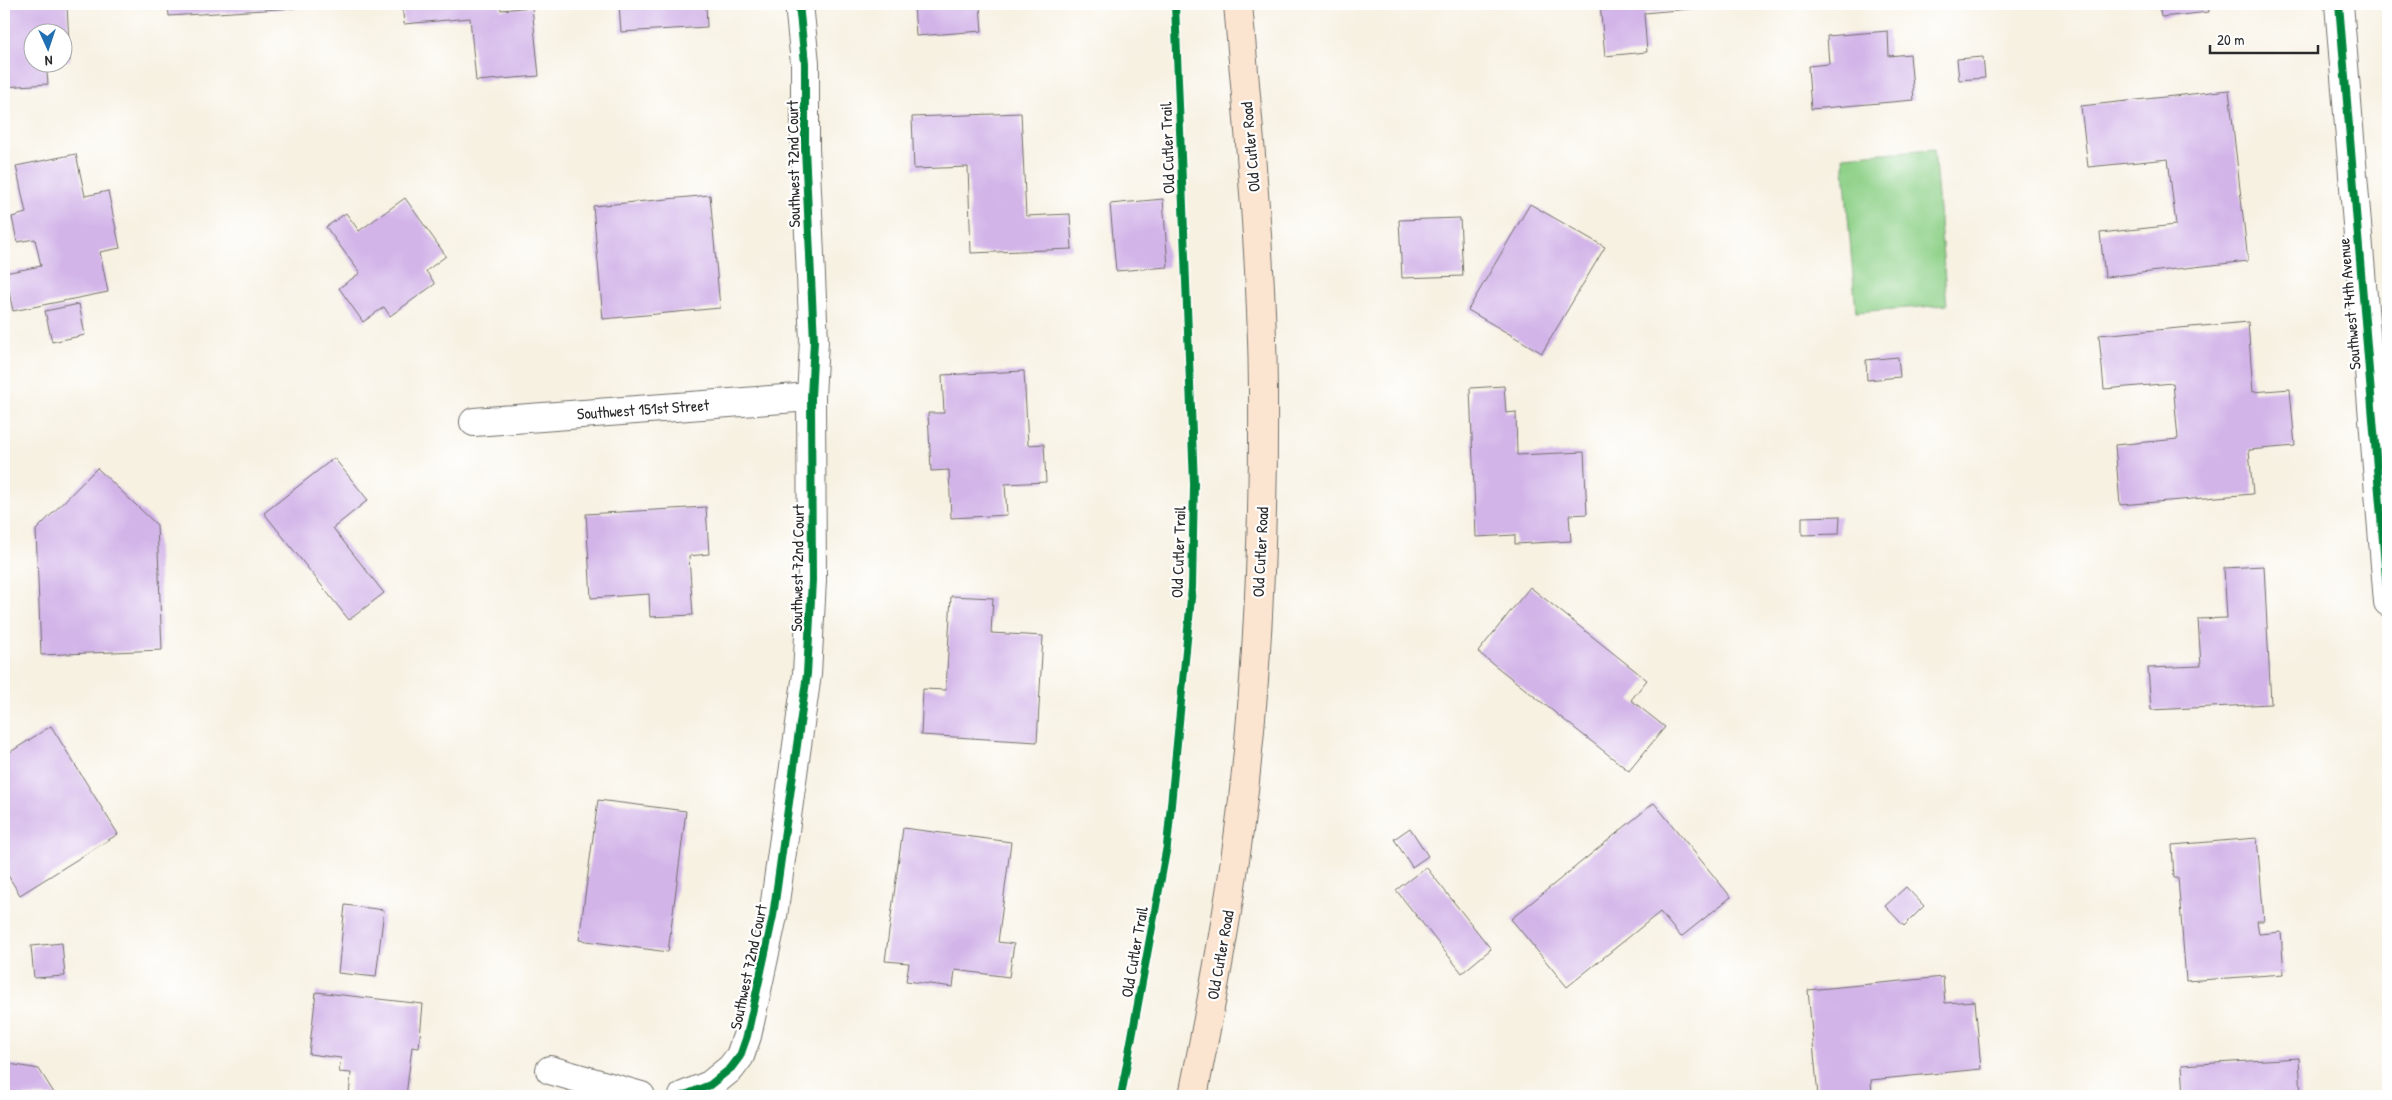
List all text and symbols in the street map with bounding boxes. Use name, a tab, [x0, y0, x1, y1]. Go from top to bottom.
north arrow	[22, 22, 72, 72]
scale bar	[2210, 22, 2317, 54]
text: 20 m	[2217, 29, 2244, 50]
text: N	[44, 52, 53, 71]
street label: Southwest 72nd Court	[781, 100, 805, 228]
street label: Old Cutler Trail	[1154, 101, 1180, 194]
street label: Old Cutler Road	[1235, 101, 1265, 193]
street label: Southwest 74th Avenue	[2332, 237, 2366, 371]
street label: Southwest 151st Street	[576, 393, 710, 425]
street label: Southwest 72nd Court	[785, 504, 809, 632]
street label: Old Cutler Trail	[1165, 505, 1191, 598]
street label: Old Cutler Road	[1247, 506, 1273, 598]
street label: Southwest 72nd Court	[724, 902, 772, 1032]
street label: Old Cutler Trail	[1115, 904, 1153, 999]
street label: Old Cutler Road	[1201, 909, 1239, 1001]

